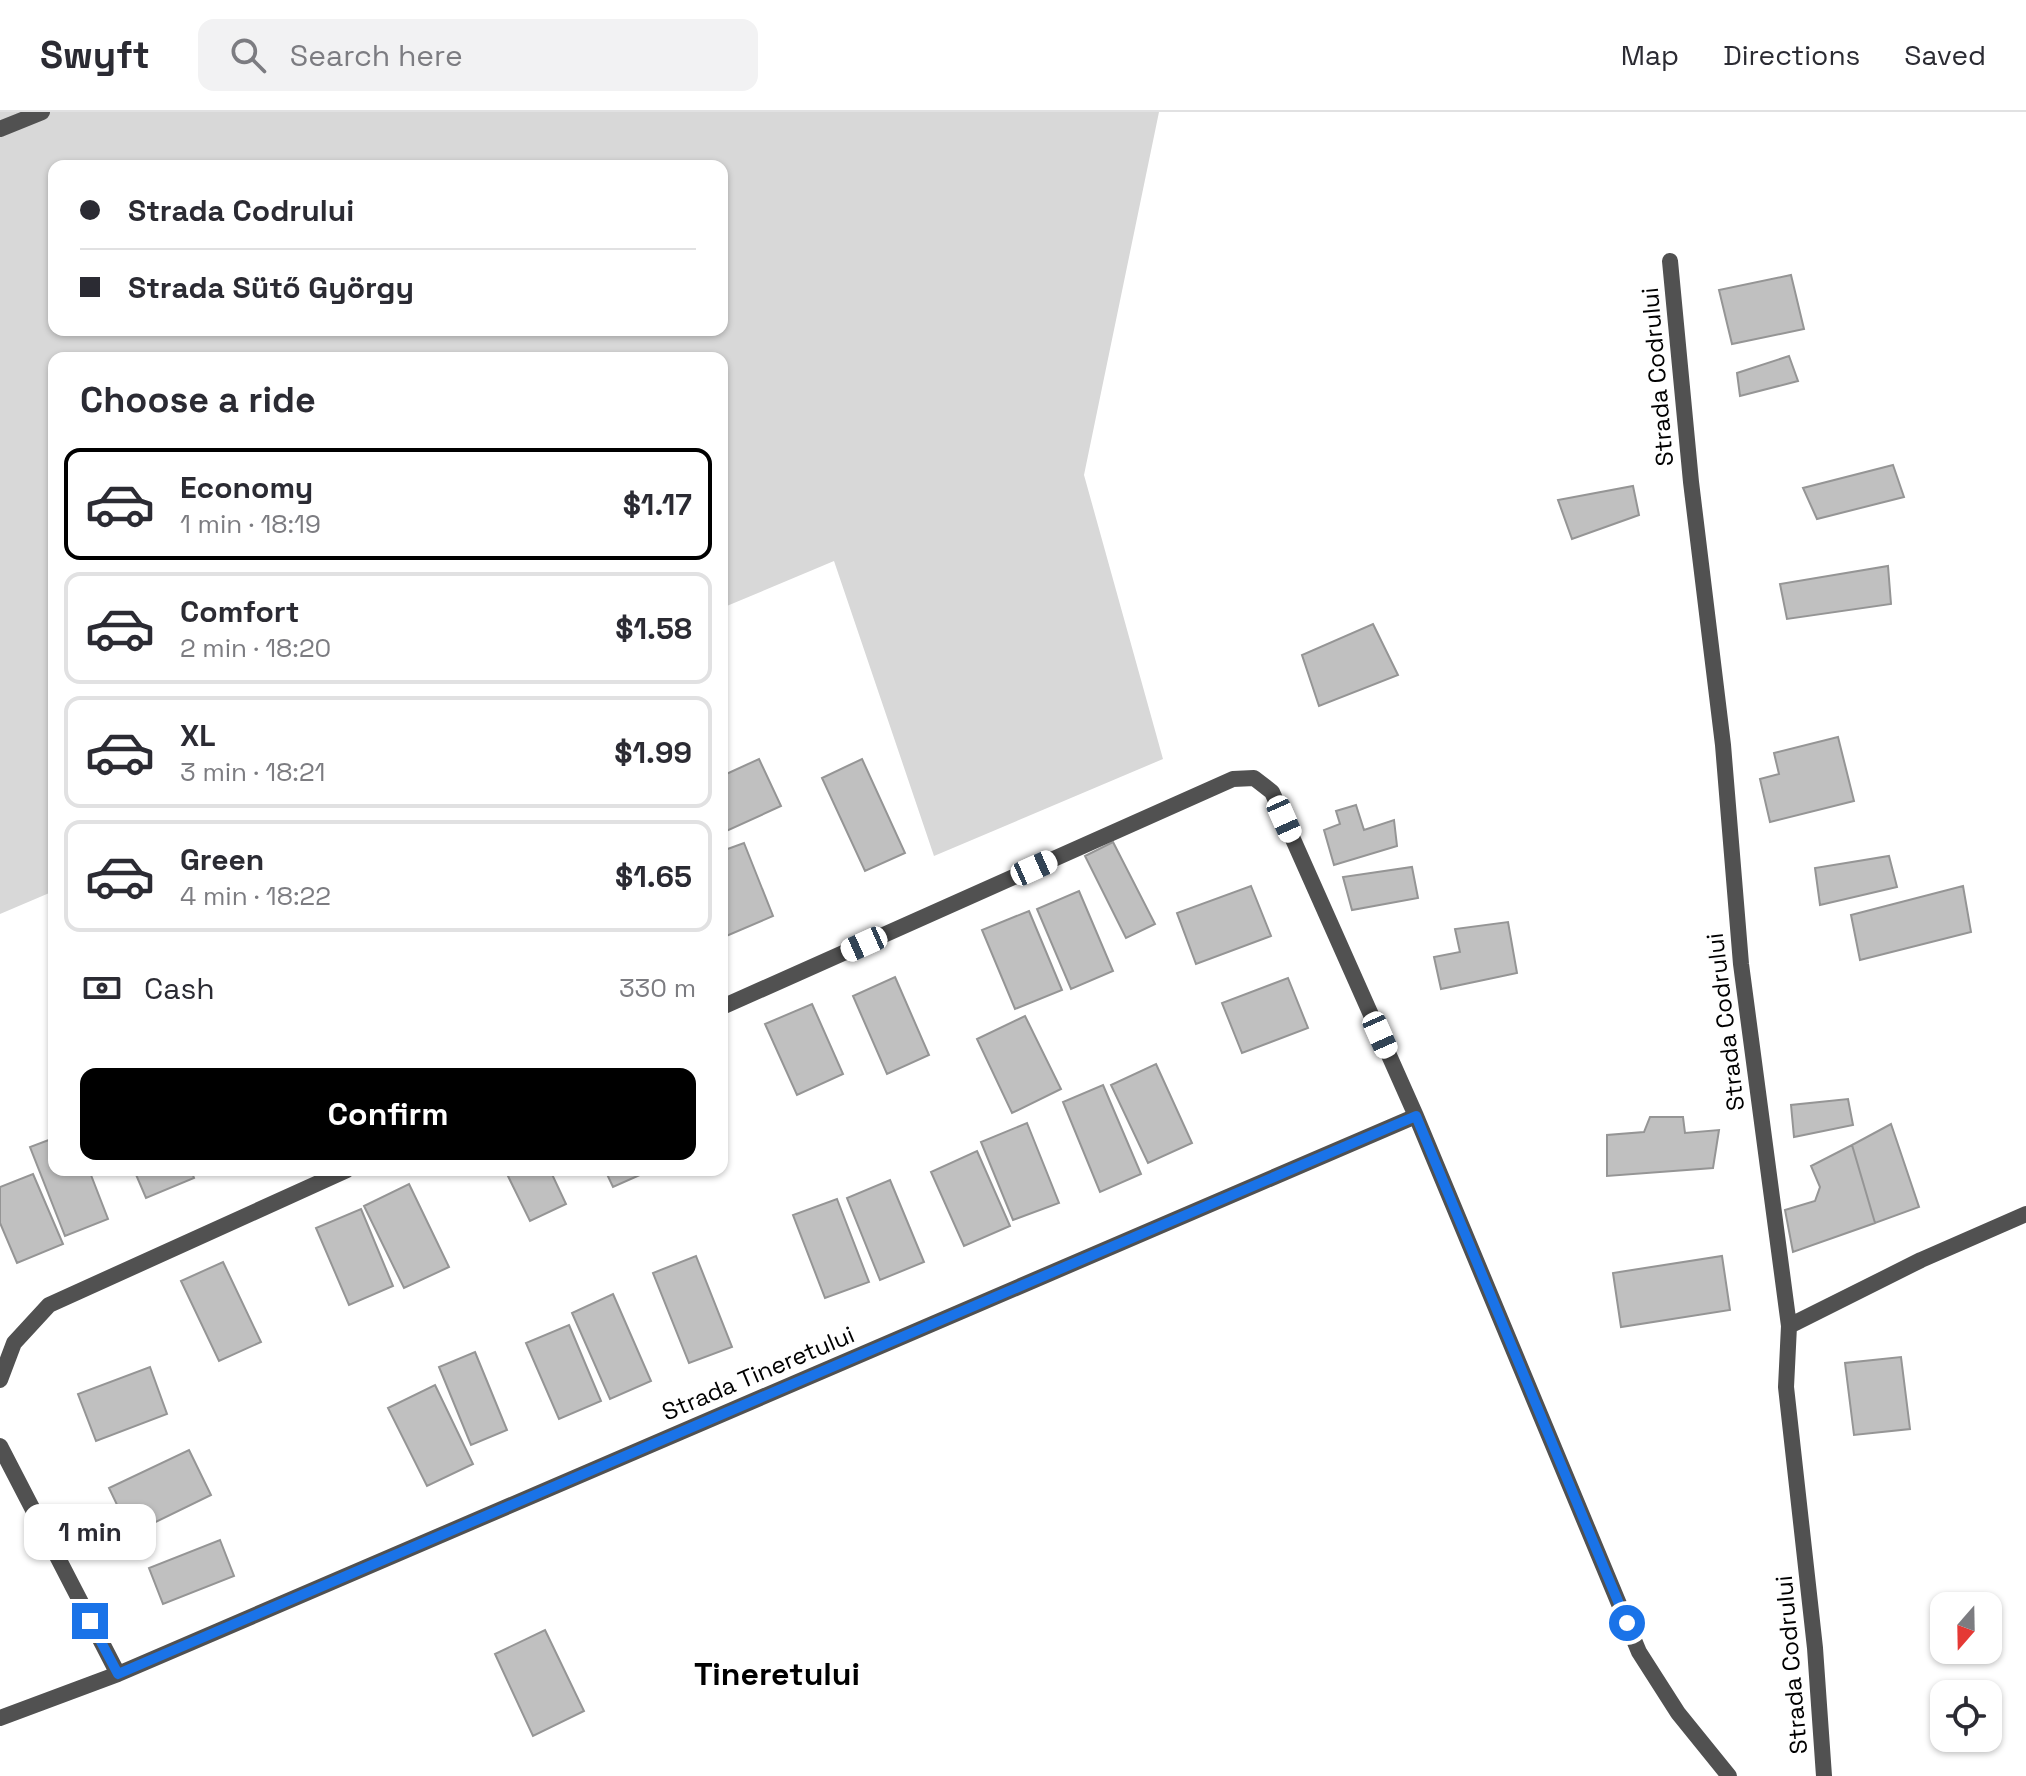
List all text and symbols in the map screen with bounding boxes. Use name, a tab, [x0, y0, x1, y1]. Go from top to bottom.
search box	[198, 19, 758, 91]
text: Swyft	[40, 31, 150, 79]
icon: search	[226, 33, 270, 77]
text: Search here	[290, 36, 463, 75]
text: Map	[1621, 37, 1679, 73]
text: Directions	[1723, 37, 1860, 73]
text: Saved	[1904, 37, 1986, 73]
text: Strada Codrului	[128, 191, 354, 230]
text: Strada Sütő György	[128, 268, 414, 307]
street label: Strada Codrului	[1634, 286, 1680, 468]
text: Choose a ride	[80, 377, 316, 423]
icon: car	[84, 468, 156, 540]
text: Economy	[180, 468, 313, 507]
text: $1.17	[623, 485, 692, 524]
text: 1 min · 18:19	[180, 507, 321, 541]
icon: car	[84, 592, 156, 664]
text: Comfort	[180, 592, 299, 631]
text: $1.58	[615, 609, 692, 648]
text: 2 min · 18:20	[180, 631, 331, 665]
icon: car	[84, 716, 156, 788]
text: XL	[180, 716, 216, 755]
text: $1.99	[614, 733, 692, 772]
text: 3 min · 18:21	[180, 755, 325, 789]
car	[1263, 792, 1305, 846]
icon: car	[84, 840, 156, 912]
text: Green	[180, 840, 264, 879]
car	[1007, 847, 1061, 889]
text: $1.65	[615, 857, 692, 896]
text: 4 min · 18:22	[180, 879, 331, 913]
car	[837, 923, 891, 965]
street label: Strada Codrului	[1699, 931, 1751, 1113]
icon: cash	[80, 966, 124, 1010]
text: Cash	[144, 969, 215, 1008]
text: 330 m	[619, 971, 696, 1005]
car	[1359, 1008, 1401, 1062]
button: Confirm	[80, 1068, 696, 1160]
street label: Strada Tineretului	[657, 1319, 859, 1427]
callout: 1 min	[24, 1505, 156, 1561]
text: 1 min	[58, 1515, 122, 1549]
street label: Strada Codrului	[1768, 1574, 1814, 1756]
north arrow	[1930, 1592, 2002, 1664]
map controls	[1930, 1592, 2002, 1752]
route end	[72, 1603, 108, 1639]
route start	[1609, 1605, 1645, 1641]
district label: Tineretului	[694, 1654, 860, 1694]
button: locate	[1930, 1680, 2002, 1752]

